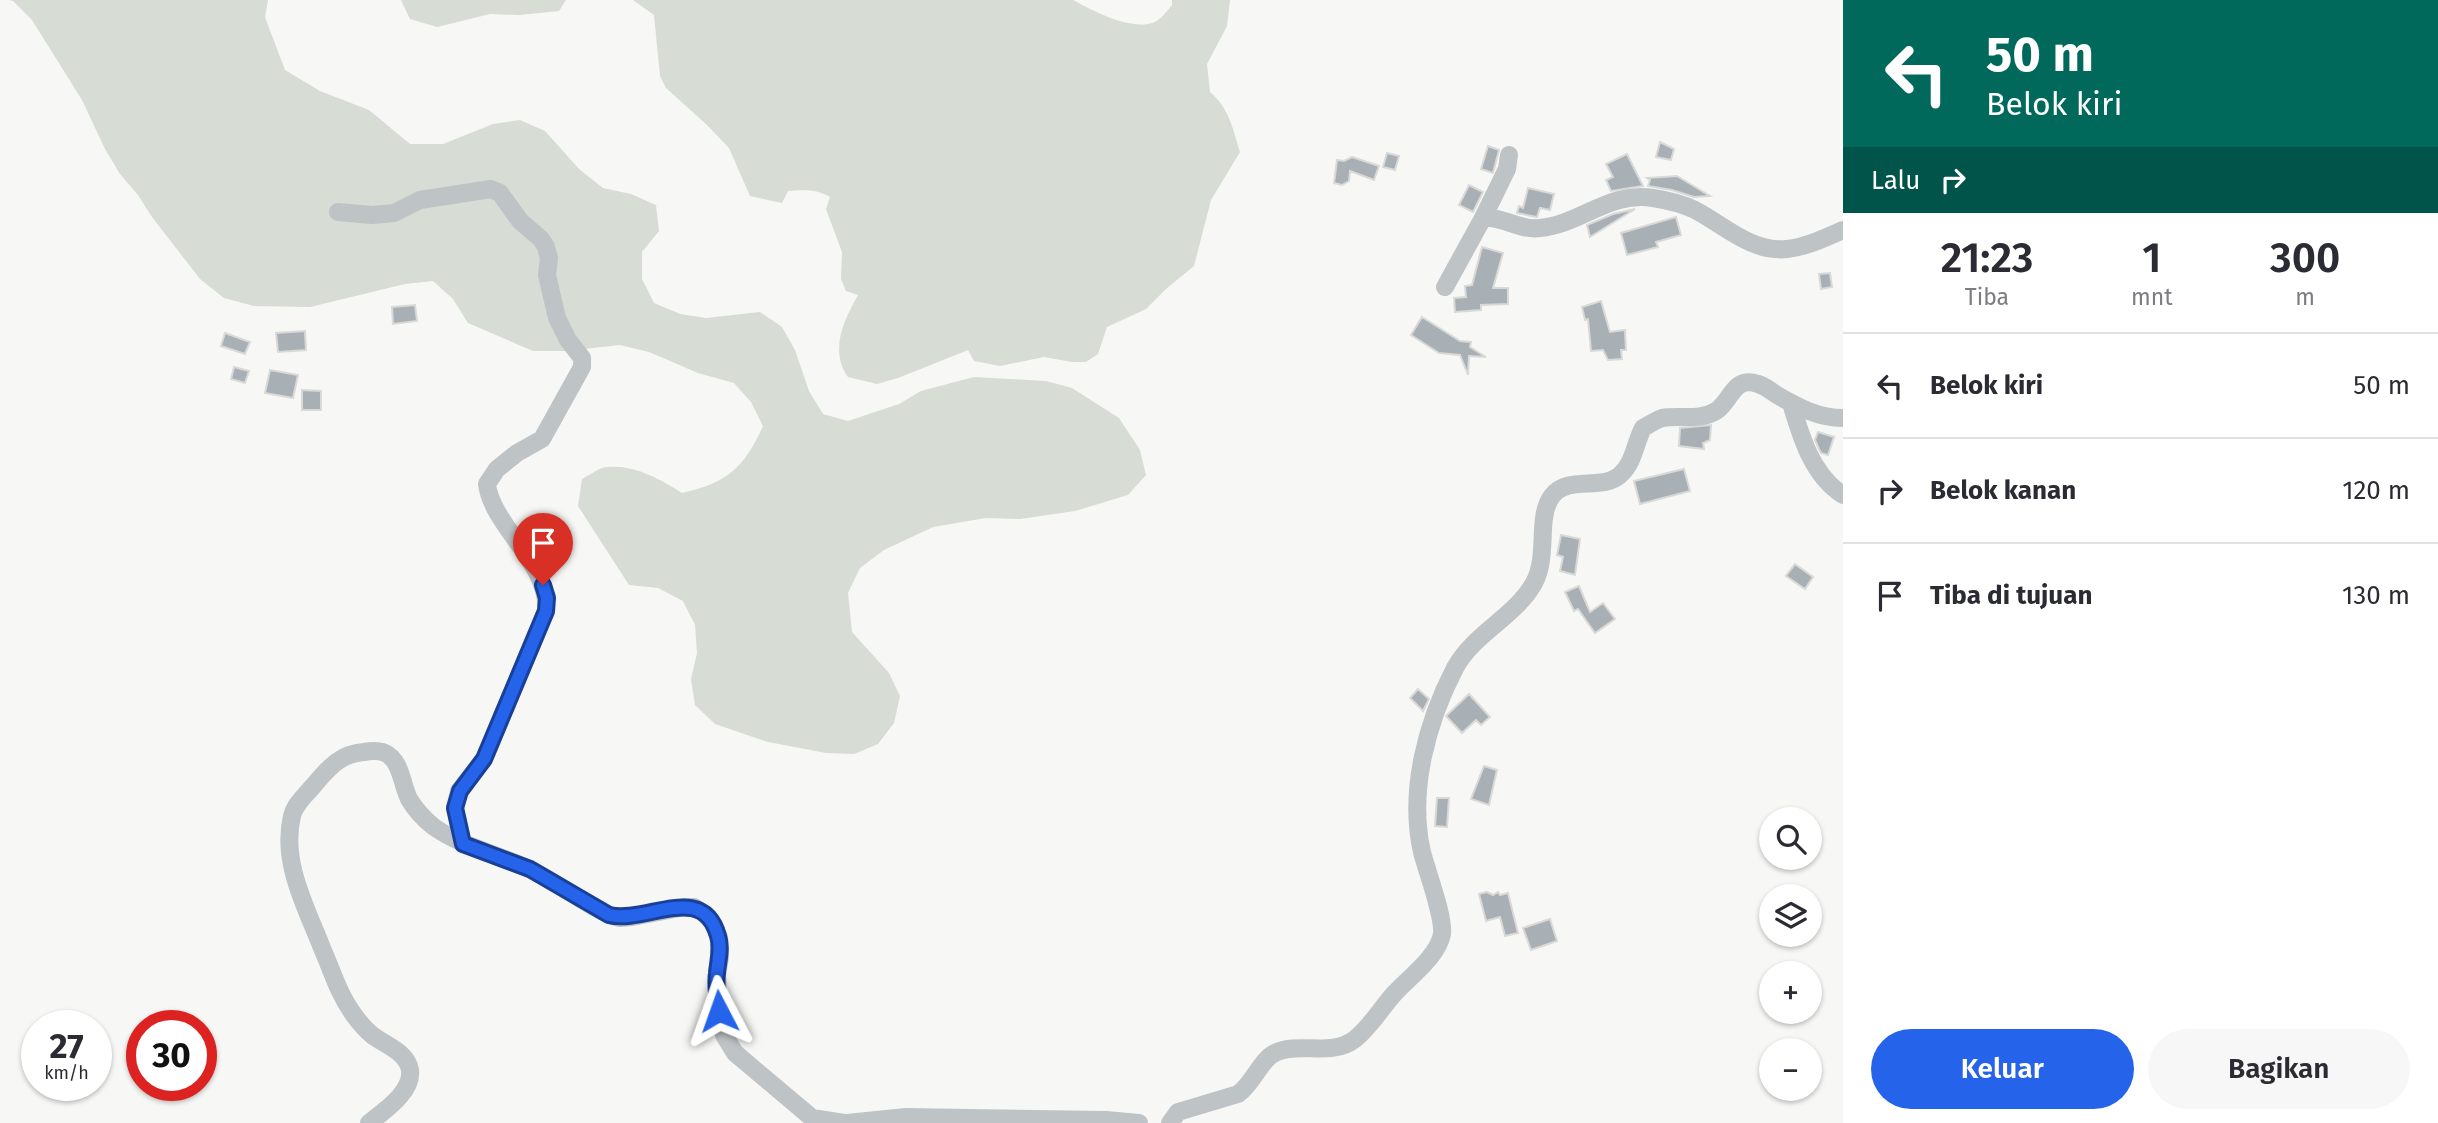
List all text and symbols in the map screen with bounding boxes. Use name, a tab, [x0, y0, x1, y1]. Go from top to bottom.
text: 50 m	[1986, 25, 2094, 84]
icon: left	[1871, 28, 1962, 119]
text: Belok kiri	[1986, 85, 2122, 123]
icon: right	[1934, 161, 1972, 199]
text: Lalu	[1871, 165, 1920, 196]
text: 21:23	[1941, 233, 2033, 283]
text: 1	[2142, 233, 2161, 283]
text: 300	[2270, 233, 2340, 283]
text: Tiba	[1965, 283, 2009, 311]
text: mnt	[2131, 283, 2172, 311]
text: m	[2295, 283, 2315, 311]
icon: left	[1871, 367, 1909, 405]
text: Belok kiri	[1930, 370, 2043, 401]
text: 50 m	[2353, 370, 2410, 401]
icon: right	[1871, 472, 1909, 510]
text: Belok kanan	[1930, 475, 2076, 506]
text: 120 m	[2342, 475, 2410, 506]
pin	[513, 513, 573, 585]
icon: arrive	[524, 524, 562, 562]
icon: arrive	[1871, 577, 1909, 615]
text: Tiba di tujuan	[1930, 580, 2092, 611]
text: 130 m	[2342, 580, 2410, 611]
map controls	[1759, 807, 1822, 1101]
button: search	[1759, 807, 1822, 870]
button: layers	[1759, 884, 1822, 947]
button: +	[1759, 961, 1822, 1024]
position arrow	[682, 974, 756, 1048]
speed limit sign: 30	[126, 1010, 217, 1101]
text: 27	[49, 1025, 84, 1067]
button: Keluar	[1871, 1029, 2134, 1109]
button: Bagikan	[2148, 1029, 2410, 1109]
button: −	[1759, 1038, 1822, 1101]
text: km/h	[44, 1062, 89, 1084]

